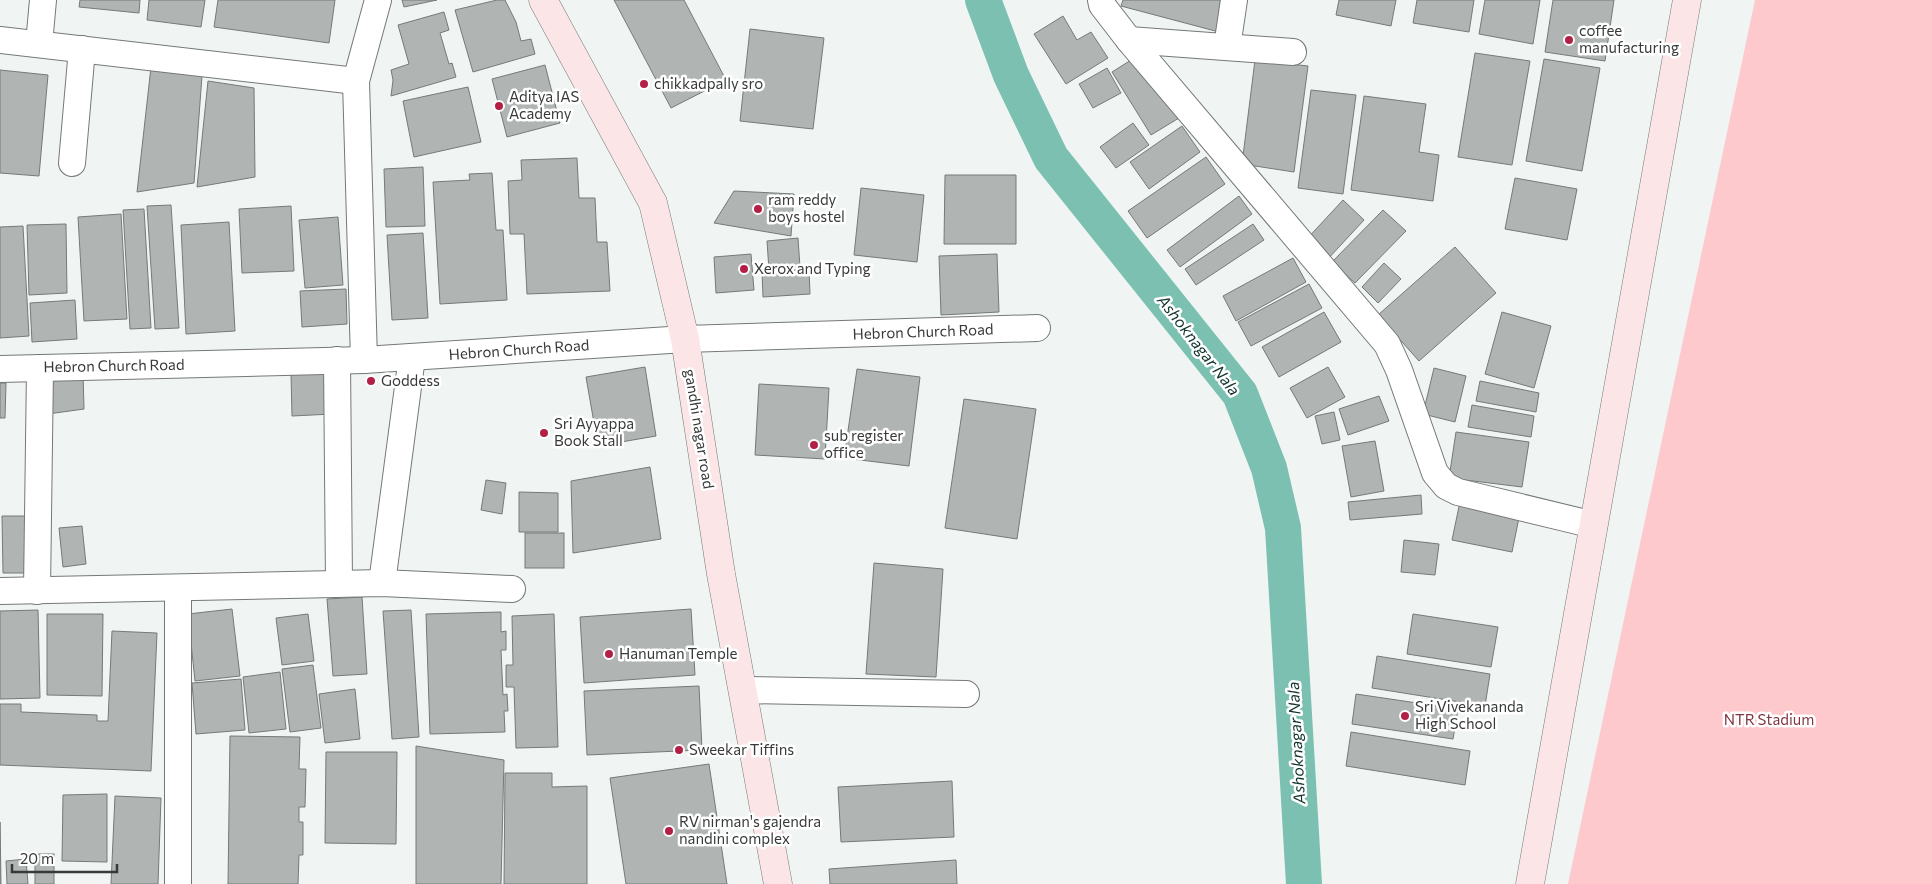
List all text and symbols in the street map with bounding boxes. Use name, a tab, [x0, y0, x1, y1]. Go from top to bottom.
place label: coffee manufacturing	[1579, 21, 1679, 56]
marker: coffee manufacturing	[1563, 34, 1575, 46]
place label: chikkadpally sro	[654, 74, 763, 92]
marker: chikkadpally sro	[638, 78, 650, 90]
place label: Aditya IAS Academy	[509, 87, 580, 122]
marker: Aditya IAS Academy	[493, 100, 505, 112]
place label: ram reddy boys hostel	[768, 190, 845, 225]
marker: ram reddy boys hostel	[752, 203, 764, 215]
place label: Xerox and Typing	[754, 259, 871, 277]
marker: Xerox and Typing	[738, 263, 750, 275]
water label: Ashoknagar Nala	[1154, 290, 1245, 399]
street label: Hebron Church Road	[852, 320, 994, 342]
street label: Hebron Church Road	[448, 335, 590, 363]
street label: Hebron Church Road	[43, 355, 185, 375]
street label: gandhi nagar road	[682, 368, 718, 490]
place label: Goddess	[381, 371, 440, 389]
marker: Goddess	[365, 375, 377, 387]
place label: Sri Ayyappa Book Stall	[554, 414, 634, 449]
place label: sub register office	[824, 426, 903, 461]
marker: Sri Ayyappa Book Stall	[538, 427, 550, 439]
marker: sub register office	[808, 439, 820, 451]
place label: Hanuman Temple	[619, 644, 738, 662]
marker: Hanuman Temple	[603, 648, 615, 660]
water label: Ashoknagar Nala	[1283, 681, 1308, 806]
place label: Sri Vivekananda High School	[1415, 697, 1524, 732]
marker: Sri Vivekananda High School	[1399, 710, 1411, 722]
park label: NTR Stadium	[1724, 710, 1814, 728]
place label: Sweekar Tiffins	[689, 740, 794, 758]
marker: Sweekar Tiffins	[673, 744, 685, 756]
place label: RV nirman's gajendra nandini complex	[679, 812, 821, 847]
marker: RV nirman's gajendra nandini complex	[663, 825, 675, 837]
scale bar	[12, 842, 118, 874]
text: 20 m	[20, 849, 54, 867]

